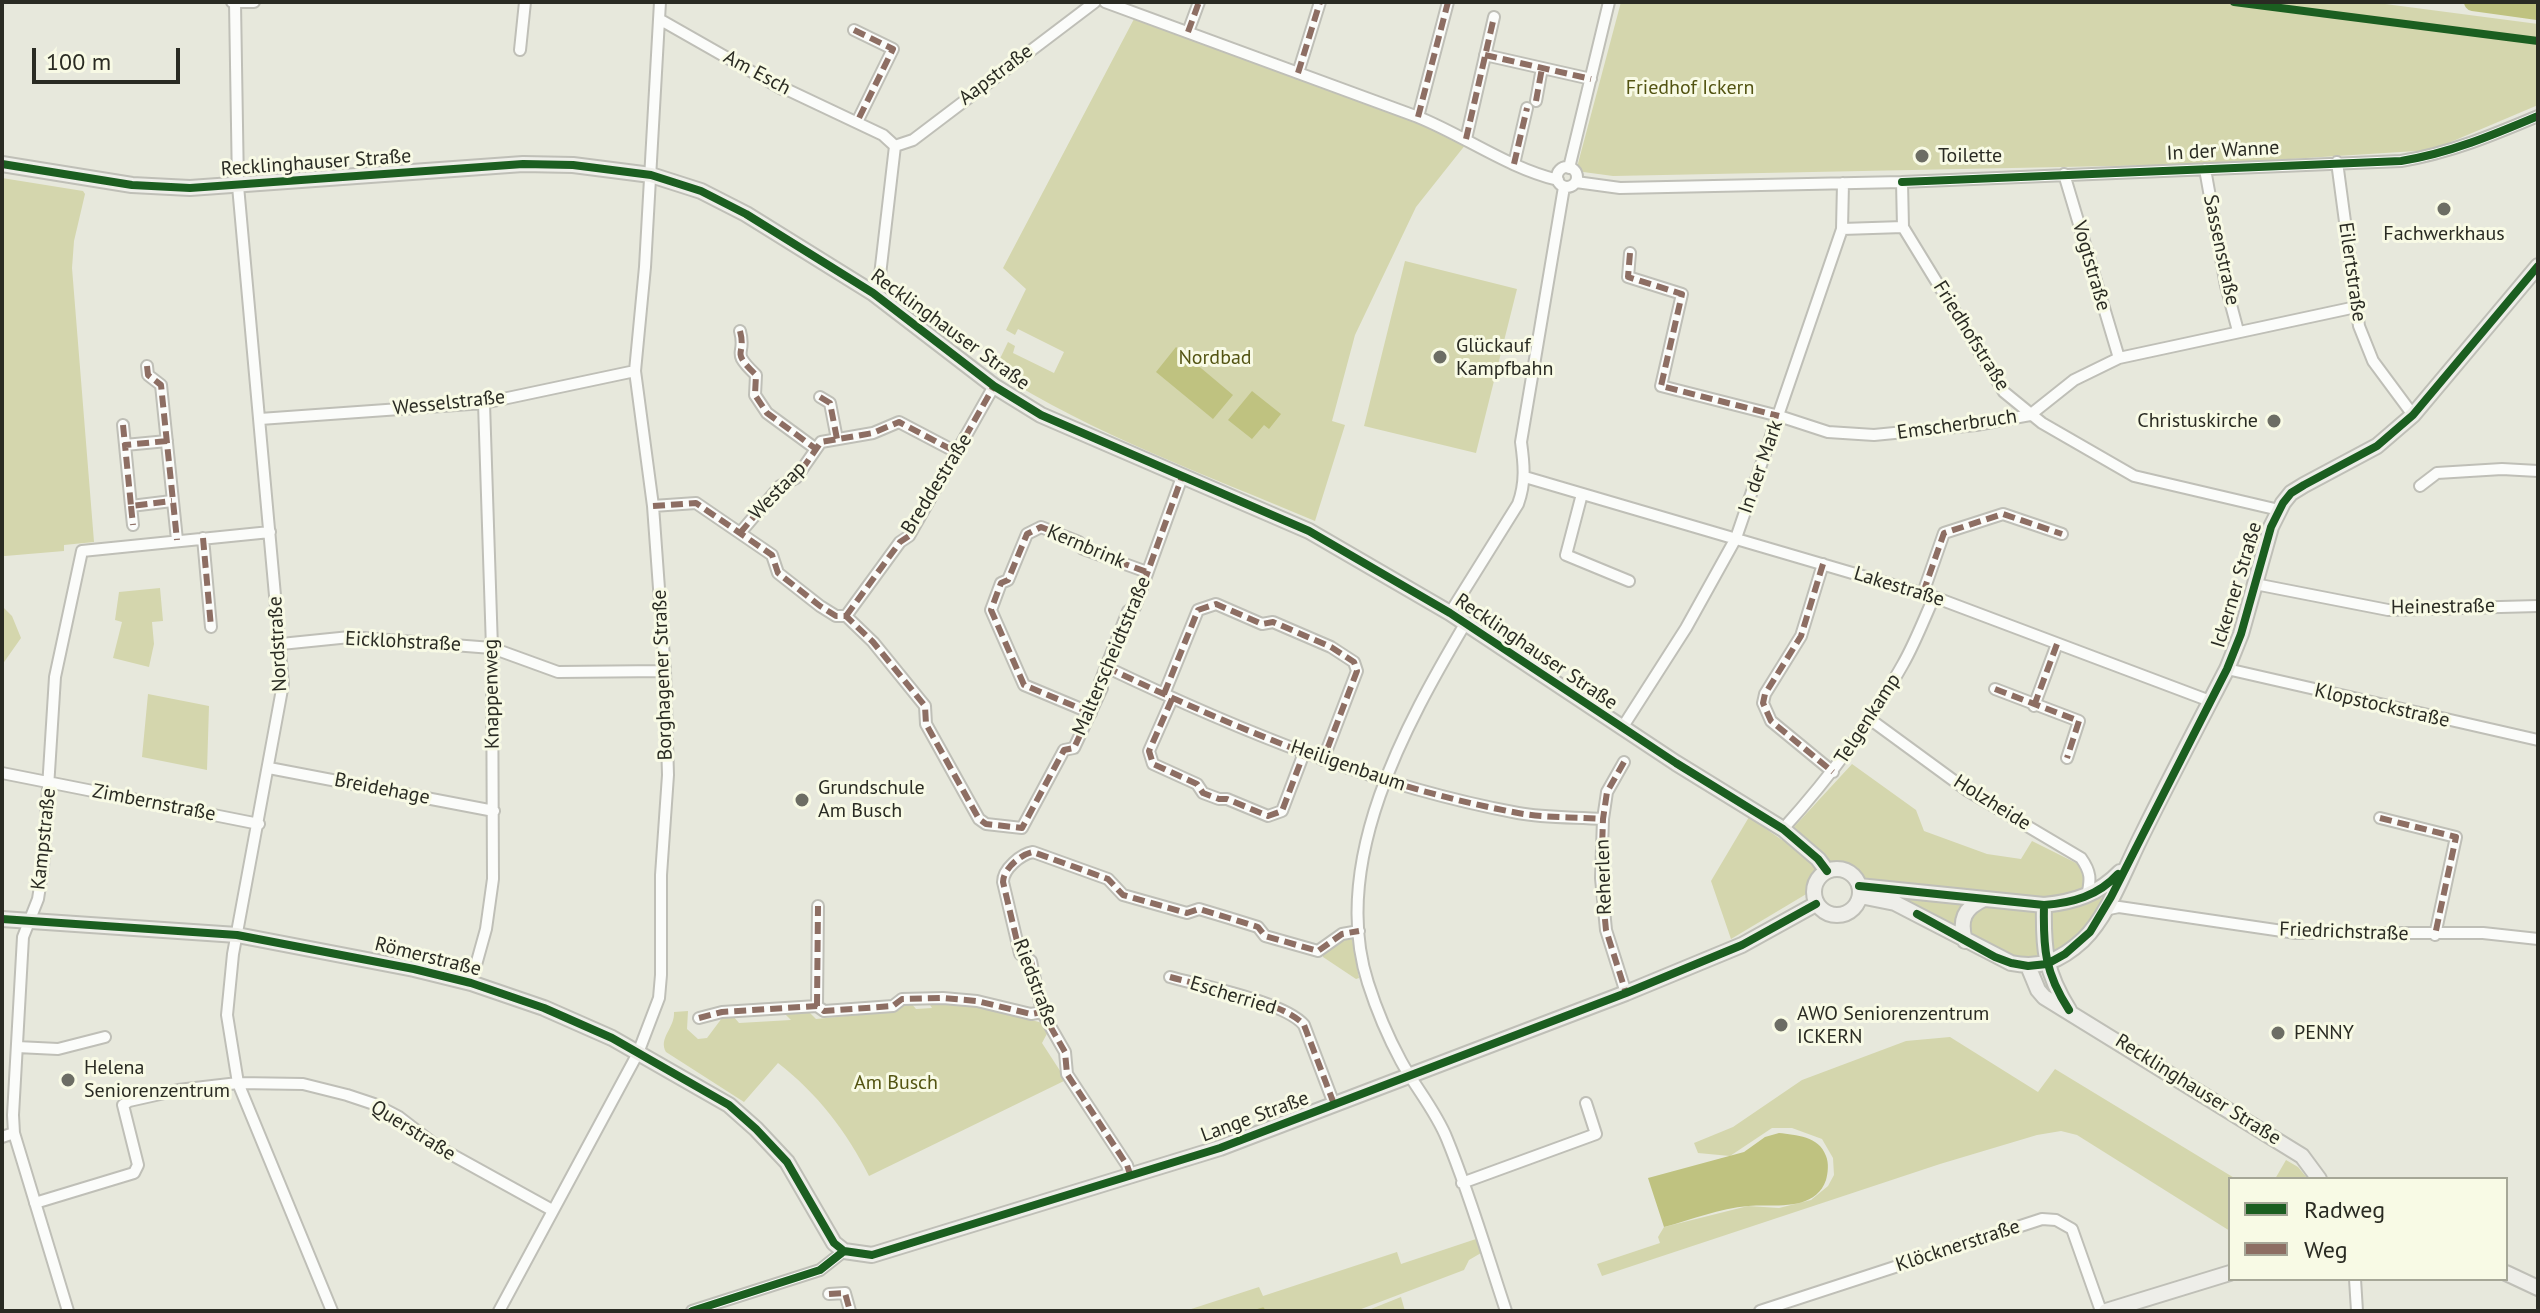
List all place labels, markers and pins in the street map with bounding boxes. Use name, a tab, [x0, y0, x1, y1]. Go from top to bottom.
place label: Toilette	[1938, 144, 2002, 168]
marker: Toilette	[1913, 147, 1931, 165]
marker: Fachwerkhaus	[2435, 200, 2453, 218]
place label: Fachwerkhaus	[2383, 222, 2505, 246]
place label: Glückauf Kampfbahn	[1456, 334, 1553, 381]
marker: Glückauf Kampfbahn	[1431, 348, 1449, 366]
place label: Christuskirche	[2137, 409, 2258, 433]
marker: Christuskirche	[2265, 412, 2283, 430]
place label: Grundschule Am Busch	[818, 776, 925, 823]
marker: Grundschule Am Busch	[793, 791, 811, 809]
place label: AWO Seniorenzentrum ICKERN	[1797, 1002, 1989, 1049]
marker: AWO Seniorenzentrum ICKERN	[1772, 1016, 1790, 1034]
place label: PENNY	[2294, 1021, 2354, 1045]
marker: PENNY	[2269, 1024, 2287, 1042]
place label: Helena Seniorenzentrum	[84, 1056, 230, 1103]
marker: Helena Seniorenzentrum	[59, 1071, 77, 1089]

